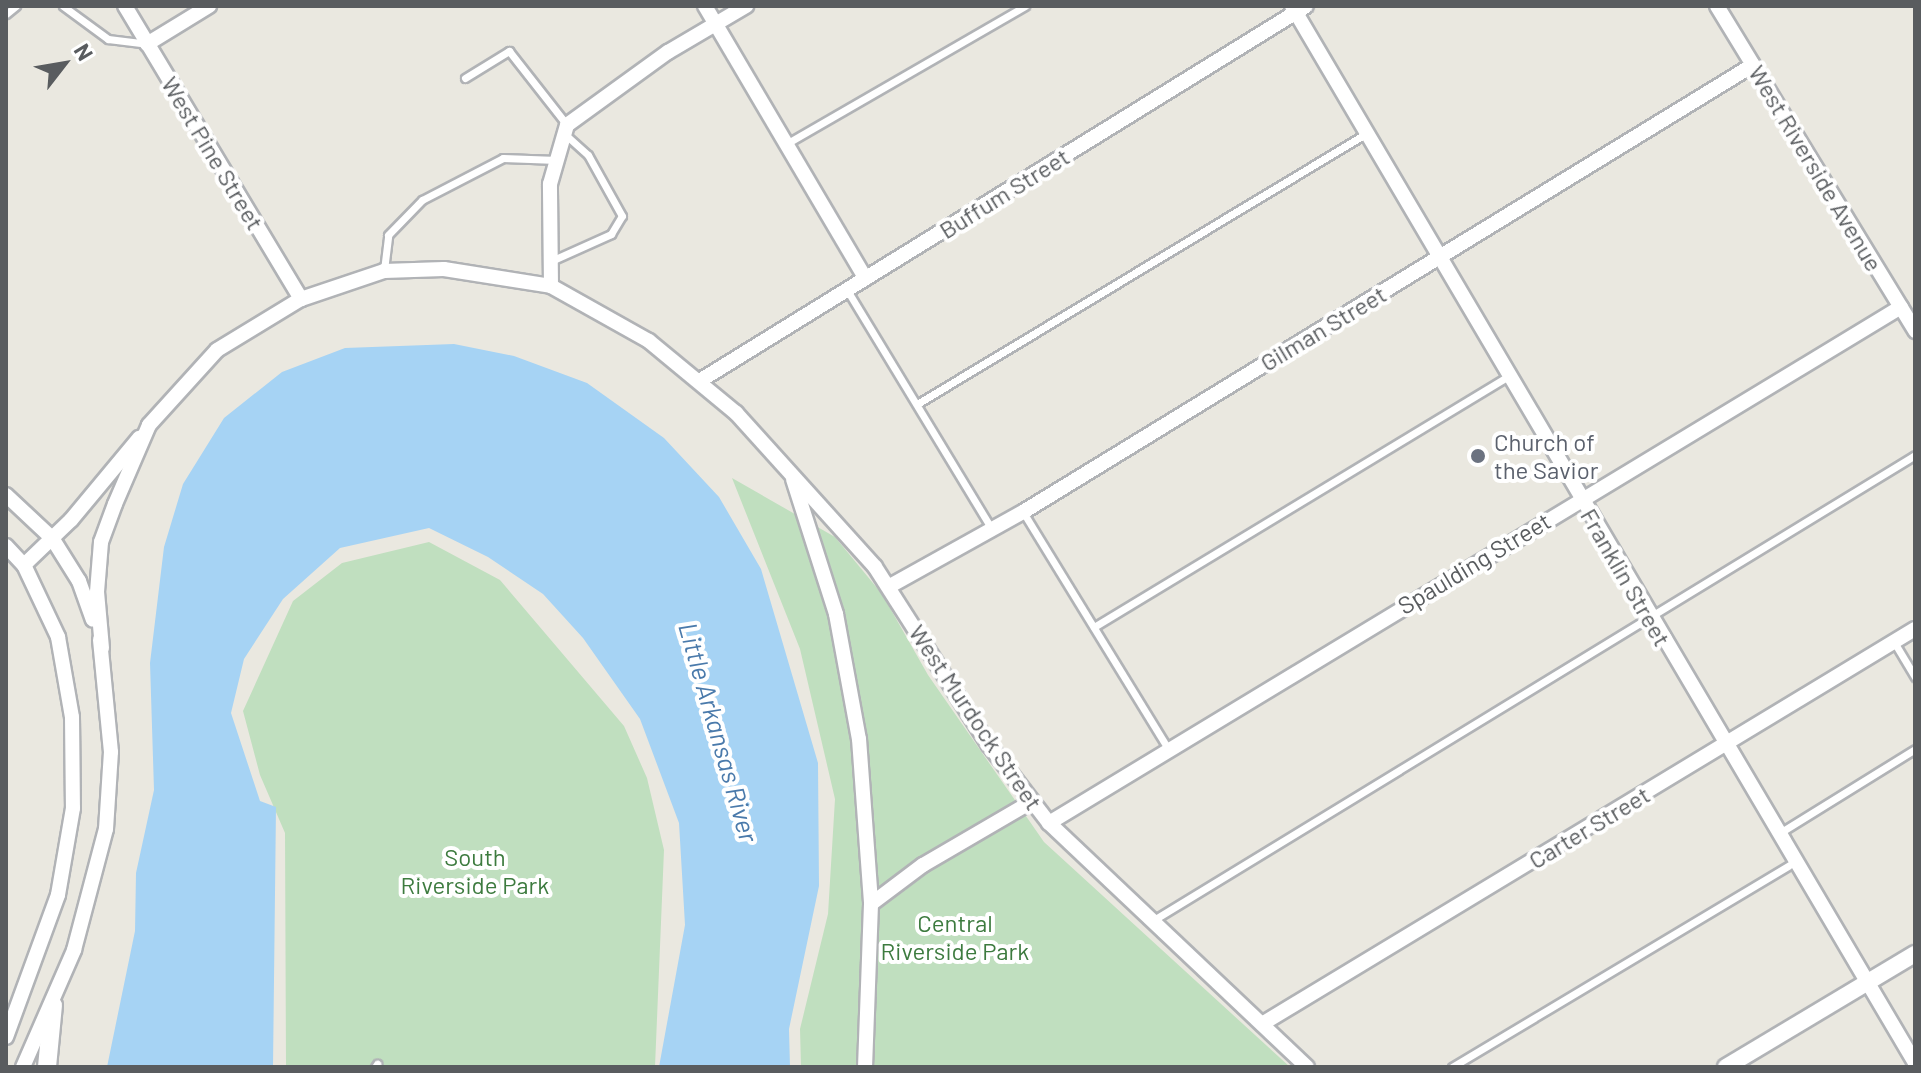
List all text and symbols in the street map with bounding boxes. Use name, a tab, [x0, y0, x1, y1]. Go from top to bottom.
north arrow	[24, 24, 104, 104]
text: N	[70, 39, 99, 65]
street label: West Riverside Avenue	[1743, 60, 1889, 276]
street label: West Pine Street	[156, 71, 270, 235]
street label: Buffum Street	[934, 142, 1074, 244]
street label: Gilman Street	[1255, 279, 1391, 377]
place label: Church of the Savior	[1494, 428, 1599, 484]
marker: Church of the Savior	[1469, 447, 1487, 465]
street label: Franklin Street	[1575, 503, 1677, 651]
street label: Spaulding Street	[1392, 506, 1556, 620]
water label: Little Arkansas River	[673, 619, 765, 845]
street label: West Murdock Street	[903, 619, 1049, 815]
street label: Carter Street	[1523, 780, 1655, 874]
park label: South Riverside Park	[401, 843, 549, 899]
park label: Central Riverside Park	[881, 909, 1029, 965]

